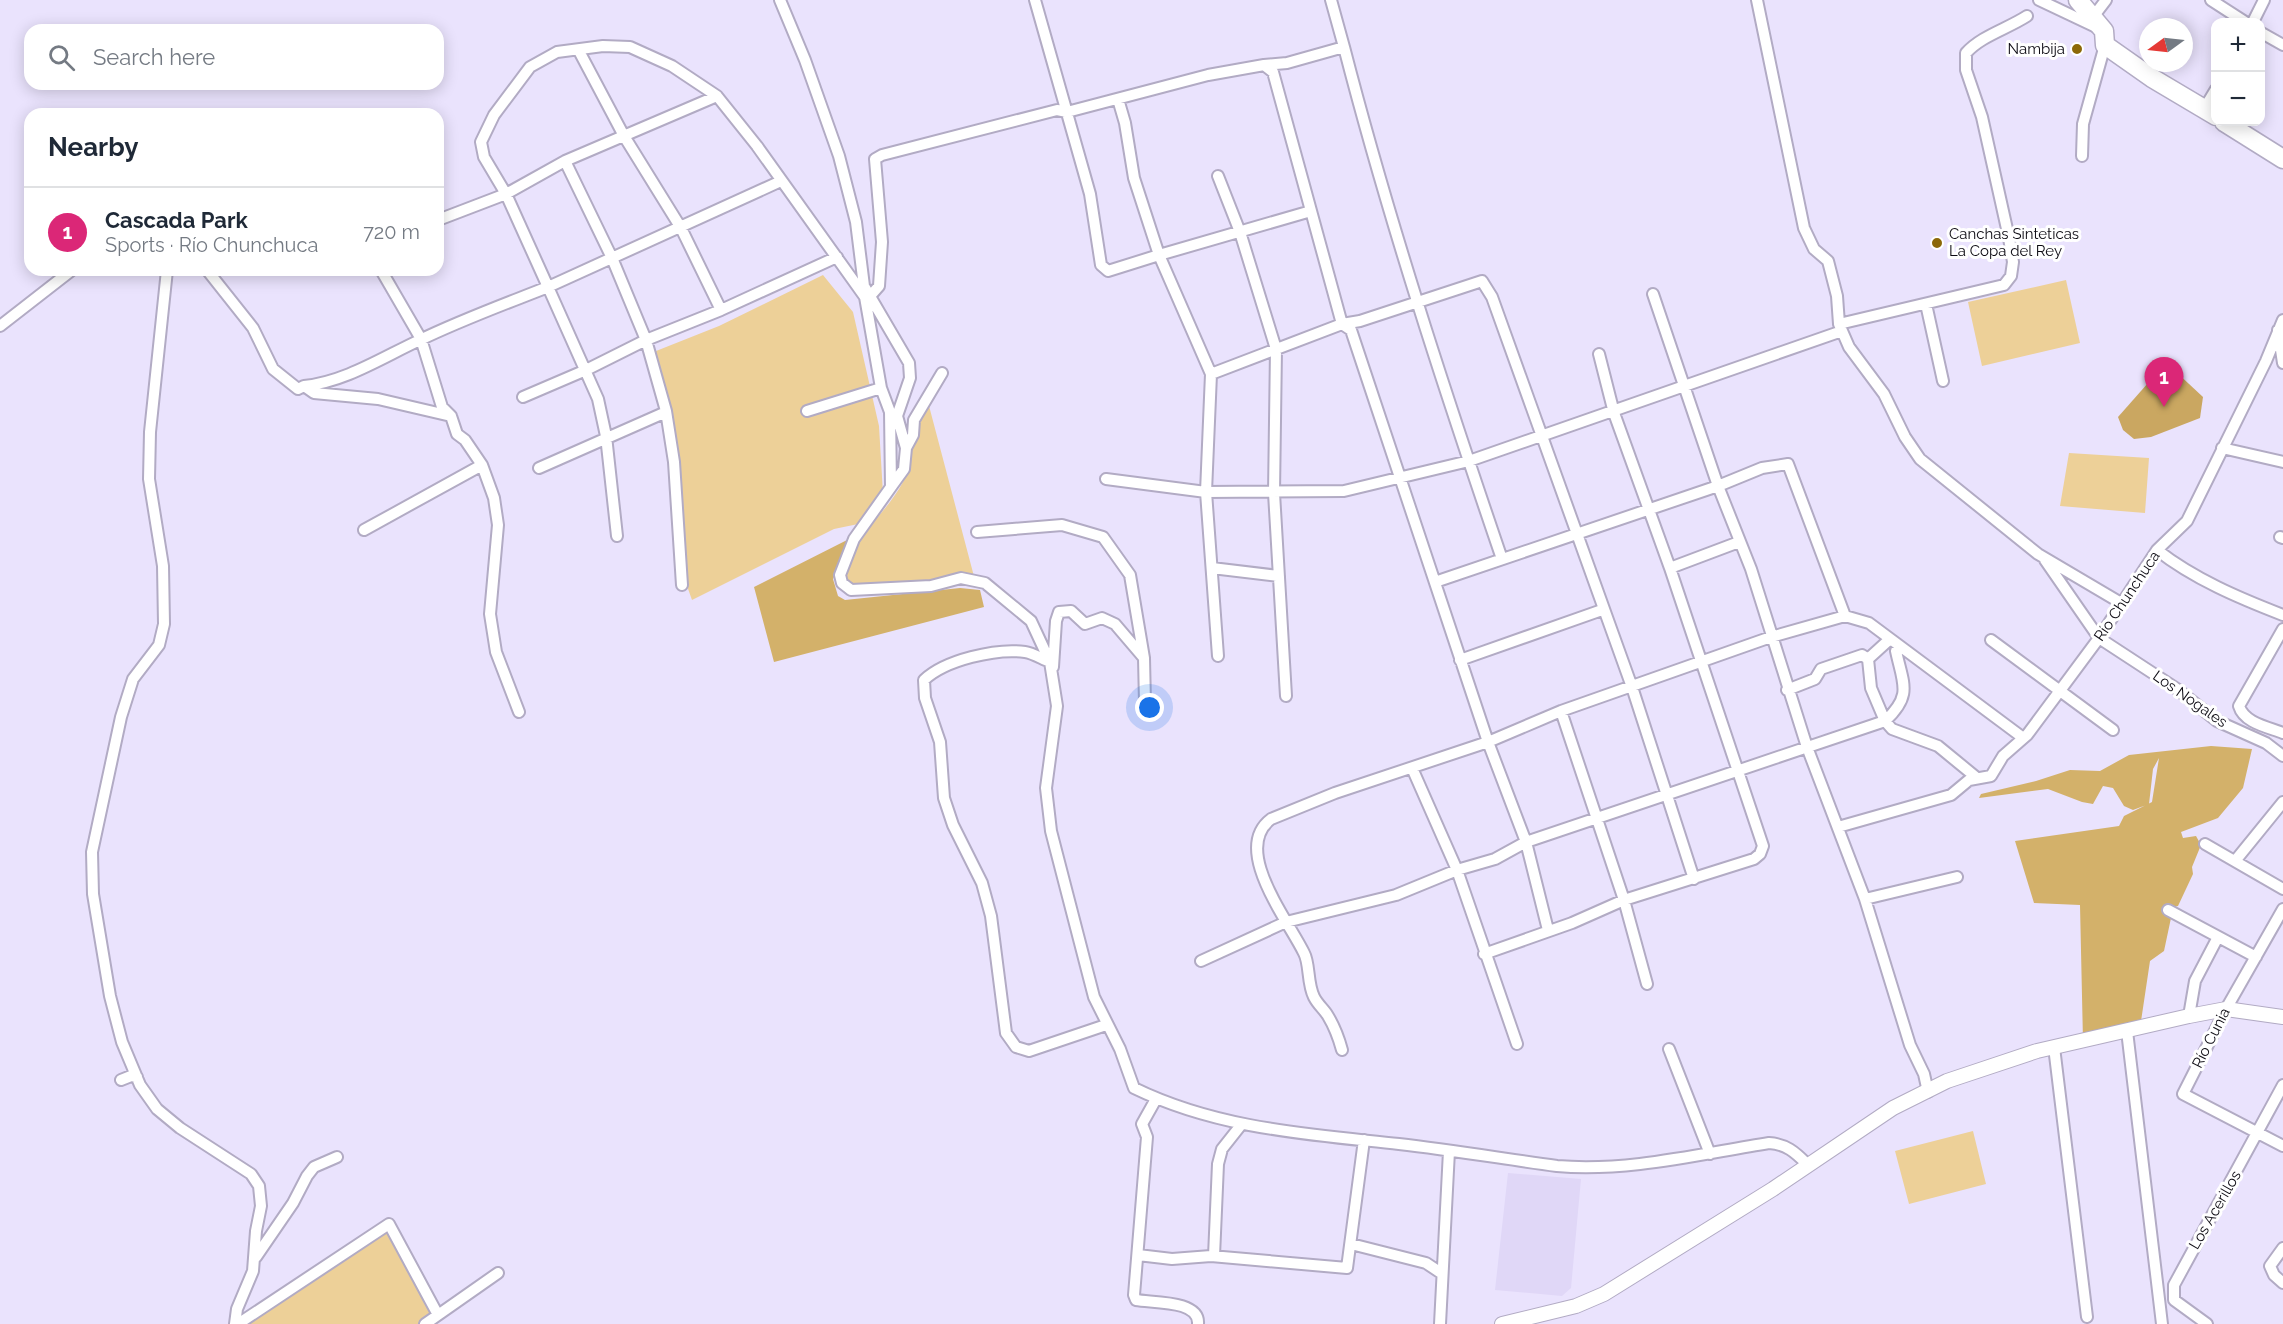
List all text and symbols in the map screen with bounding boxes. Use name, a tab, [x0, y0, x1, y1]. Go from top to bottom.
north arrow	[2139, 18, 2193, 72]
map controls	[2211, 18, 2265, 126]
button: +	[2211, 18, 2265, 72]
search box	[24, 24, 444, 90]
place label: Nambija	[2007, 40, 2065, 58]
icon: search	[45, 41, 78, 74]
marker: Nambija	[2070, 42, 2084, 56]
text: Search here	[93, 44, 215, 70]
button: −	[2211, 72, 2265, 126]
text: Nearby	[48, 132, 138, 162]
text: Cascada Park	[105, 207, 248, 233]
text: 1	[63, 220, 72, 244]
text: 720 m	[363, 220, 420, 244]
place label: Canchas Sinteticas La Copa del Rey	[1949, 225, 2079, 260]
text: Sports · Río Chunchuca	[105, 233, 318, 257]
marker: Canchas Sinteticas La Copa del Rey	[1930, 236, 1944, 250]
pin: 1	[2144, 358, 2184, 407]
street label: Río Chunchuca	[2090, 548, 2164, 644]
street label: Los Nogales	[2149, 667, 2231, 731]
your location	[1135, 693, 1164, 722]
street label: Río Cunia	[2188, 1005, 2234, 1071]
street label: Los Acerillos	[2185, 1167, 2245, 1253]

